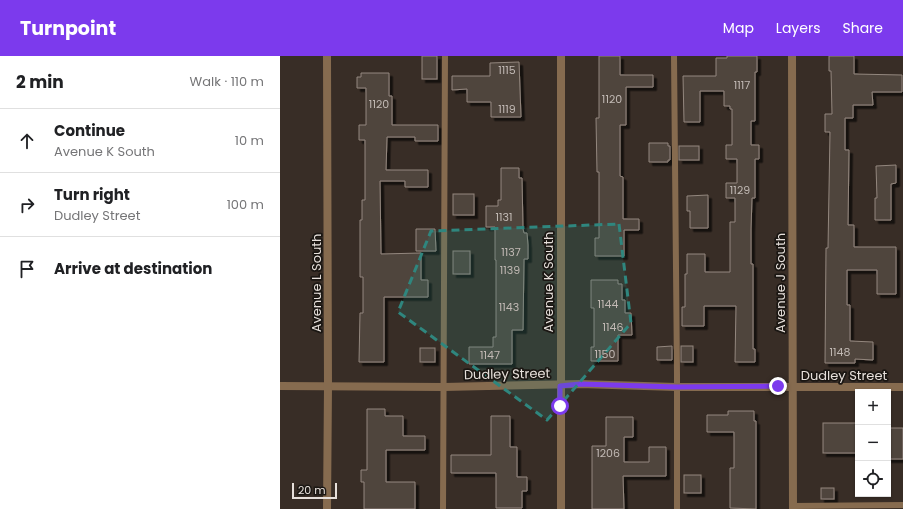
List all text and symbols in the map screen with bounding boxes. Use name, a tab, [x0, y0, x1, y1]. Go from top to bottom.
text: Turnpoint	[20, 15, 116, 42]
text: Map	[723, 18, 754, 38]
text: Layers	[776, 18, 820, 38]
text: Share	[842, 18, 883, 38]
house number: 1115	[498, 62, 516, 78]
text: 2 min	[16, 70, 64, 94]
text: Walk · 110 m	[190, 72, 264, 91]
house number: 1117	[734, 77, 750, 93]
house number: 1120	[602, 91, 622, 107]
house number: 1120	[369, 96, 389, 112]
house number: 1119	[498, 101, 516, 117]
text: Continue	[54, 120, 125, 141]
icon: ahead	[16, 130, 38, 152]
text: 10 m	[235, 131, 264, 150]
text: Avenue K South	[54, 142, 155, 161]
house number: 1129	[730, 182, 750, 198]
text: Turn right	[54, 184, 130, 205]
icon: right	[16, 194, 38, 216]
text: 100 m	[227, 195, 264, 214]
text: Dudley Street	[54, 206, 140, 225]
house number: 1131	[495, 209, 513, 225]
street label: Avenue K South	[539, 232, 558, 332]
street label: Avenue J South	[771, 233, 790, 333]
street label: Avenue L South	[307, 234, 326, 332]
house number: 1137	[501, 244, 521, 260]
icon: arrive	[16, 258, 38, 280]
text: Arrive at destination	[54, 258, 212, 279]
house number: 1139	[500, 262, 520, 278]
house number: 1144	[598, 296, 619, 312]
house number: 1143	[499, 299, 519, 315]
house number: 1146	[603, 319, 623, 335]
house number: 1148	[830, 344, 851, 360]
house number: 1150	[595, 346, 616, 362]
house number: 1147	[480, 347, 500, 363]
street label: Dudley Street	[464, 364, 551, 384]
street label: Dudley Street	[801, 366, 887, 385]
route end	[769, 377, 787, 395]
map controls	[855, 389, 891, 497]
button: +	[855, 389, 891, 425]
route start	[551, 397, 569, 415]
button: −	[855, 425, 891, 461]
house number: 1206	[596, 445, 620, 461]
button: locate	[855, 461, 891, 497]
scale bar	[292, 481, 337, 500]
text: 20 m	[298, 482, 326, 498]

